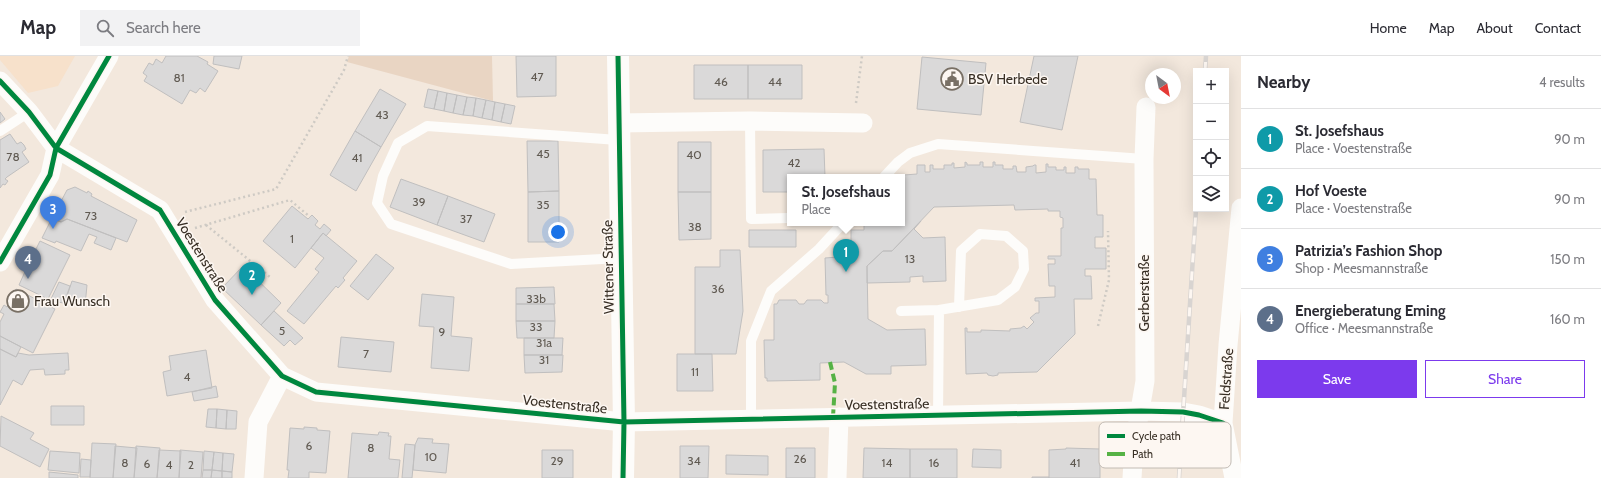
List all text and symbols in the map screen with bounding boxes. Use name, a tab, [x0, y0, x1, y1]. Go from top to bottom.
search box	[80, 10, 360, 46]
text: Map	[20, 16, 56, 39]
icon: search	[94, 17, 116, 39]
text: Search here	[126, 19, 201, 37]
text: Home	[1370, 19, 1407, 37]
text: Map	[1429, 19, 1454, 37]
text: About	[1476, 19, 1513, 37]
text: Contact	[1535, 19, 1581, 37]
public building icon: BSV Herbede	[939, 66, 965, 92]
north arrow	[1145, 68, 1181, 104]
map controls	[1193, 68, 1229, 212]
button: +	[1193, 68, 1229, 104]
house number: 47	[531, 69, 543, 84]
house number: 81	[173, 70, 185, 85]
place label: BSV Herbede	[968, 70, 1047, 88]
text: Nearby	[1257, 72, 1310, 92]
house number: 46	[714, 74, 728, 89]
house number: 44	[768, 74, 782, 89]
text: 4 results	[1539, 74, 1585, 90]
button: −	[1193, 104, 1229, 140]
house number: 43	[375, 107, 389, 122]
text: St. Josefshaus	[1295, 122, 1384, 140]
text: 1	[1268, 131, 1272, 147]
text: 90 m	[1554, 131, 1585, 147]
button: locate	[1193, 140, 1229, 176]
text: Place · Voestenstraße	[1295, 140, 1412, 156]
house number: 45	[536, 146, 550, 161]
house number: 40	[686, 147, 702, 162]
house number: 78	[6, 149, 20, 164]
house number: 41	[352, 150, 362, 165]
house number: 42	[787, 155, 801, 170]
popup	[787, 174, 905, 226]
button: layers	[1193, 176, 1229, 212]
text: Hof Voeste	[1295, 182, 1367, 200]
text: St. Josefshaus	[802, 183, 890, 201]
text: 2	[1267, 191, 1273, 207]
text: 90 m	[1554, 191, 1585, 207]
house number: 39	[412, 194, 426, 209]
pin: 3	[40, 196, 66, 229]
house number: 35	[537, 197, 549, 212]
text: Place · Voestenstraße	[1295, 200, 1412, 216]
text: Place	[802, 201, 831, 217]
house number: 73	[85, 208, 97, 223]
house number: 37	[460, 211, 472, 226]
street label: Voestenstraße	[172, 214, 232, 296]
house number: 38	[688, 219, 702, 234]
street label: Wittener Straße	[598, 220, 618, 314]
your location	[548, 222, 568, 242]
house number: 1	[290, 231, 294, 246]
pin: 1	[833, 239, 859, 272]
text: Patrizia’s Fashion Shop	[1295, 242, 1442, 260]
pin: 4	[15, 246, 41, 279]
house number: 13	[905, 251, 915, 266]
text: 3	[1266, 251, 1274, 267]
text: 150 m	[1550, 251, 1585, 267]
street label: Gerberstraße	[1135, 254, 1153, 332]
text: Shop · Meesmannstraße	[1295, 260, 1428, 276]
pin: 2	[239, 262, 265, 295]
house number: 36	[711, 281, 725, 296]
shop icon: Frau Wunsch	[5, 288, 31, 314]
house number: 33b	[526, 291, 546, 306]
place label: Frau Wunsch	[34, 292, 110, 310]
text: Energieberatung Eming	[1295, 302, 1446, 320]
text: 4	[1266, 311, 1274, 327]
text: 160 m	[1550, 311, 1585, 327]
house number: 33	[530, 319, 542, 334]
text: Office · Meesmannstraße	[1295, 320, 1433, 336]
house number: 5	[279, 323, 285, 338]
house number: 9	[439, 324, 446, 339]
house number: 31a	[536, 335, 552, 350]
house number: 7	[363, 346, 369, 361]
street label: Feldstraße	[1215, 348, 1237, 410]
house number: 31	[539, 352, 549, 367]
button: Save	[1257, 360, 1417, 398]
button: Share	[1425, 360, 1585, 398]
house number: 11	[691, 364, 699, 379]
house number: 4	[184, 369, 191, 384]
street label: Voestenstraße	[522, 391, 608, 417]
street label: Voestenstraße	[844, 394, 930, 414]
legend	[1099, 422, 1231, 468]
text: Cycle path	[1132, 429, 1181, 443]
house number: 6	[306, 438, 313, 453]
house number: 8	[367, 440, 375, 455]
text: Path	[1132, 447, 1153, 461]
house number: 10	[425, 449, 437, 464]
house number: 26	[793, 451, 807, 466]
house number: 29	[550, 453, 564, 468]
house number: 34	[687, 453, 701, 468]
house number: 8	[121, 455, 129, 470]
house number: 14	[882, 455, 892, 470]
house number: 16	[929, 455, 940, 470]
house number: 41	[1070, 455, 1080, 470]
house number: 6	[144, 456, 151, 471]
house number: 4	[166, 457, 173, 472]
house number: 2	[188, 457, 194, 472]

